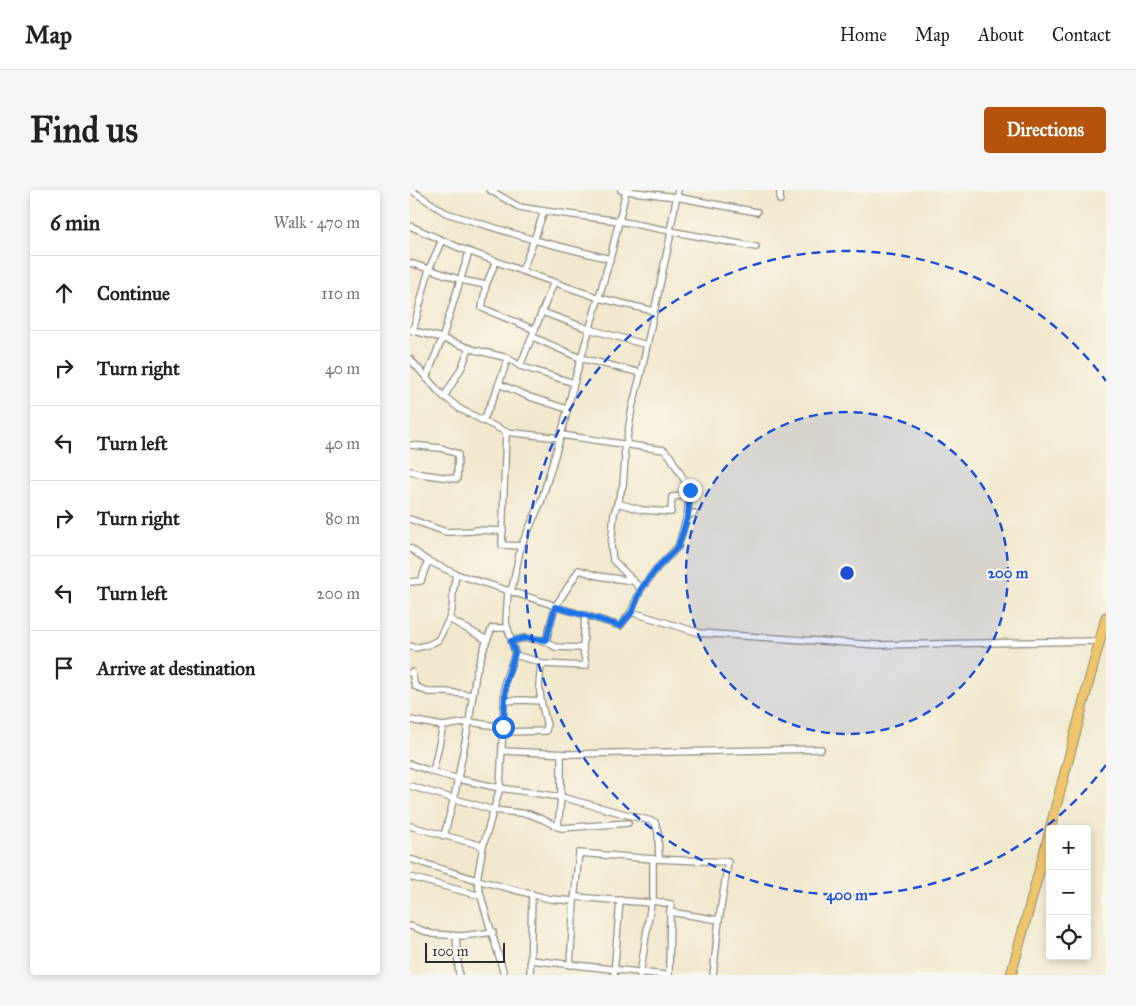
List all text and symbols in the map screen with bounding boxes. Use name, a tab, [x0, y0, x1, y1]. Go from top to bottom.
text: Map	[25, 20, 72, 50]
text: Home	[840, 24, 887, 46]
text: Map	[915, 24, 950, 46]
text: About	[978, 24, 1024, 46]
text: Contact	[1052, 24, 1111, 46]
button: Directions	[984, 107, 1106, 153]
text: Find us	[30, 109, 138, 152]
text: 6 min	[50, 210, 100, 236]
text: Walk · 470 m	[274, 213, 360, 232]
icon: ahead	[50, 279, 78, 307]
text: Continue	[97, 282, 170, 305]
text: 110 m	[321, 284, 360, 303]
icon: right	[50, 354, 78, 382]
text: Turn right	[97, 357, 180, 380]
text: 40 m	[325, 359, 360, 378]
icon: left	[50, 429, 78, 457]
text: Turn left	[97, 432, 167, 455]
text: 40 m	[325, 434, 360, 453]
route end	[679, 479, 702, 502]
icon: right	[50, 504, 78, 532]
text: Turn right	[97, 507, 180, 530]
text: 80 m	[325, 509, 360, 528]
centre of rings	[838, 564, 856, 582]
text: 200 m	[988, 564, 1029, 582]
icon: left	[50, 579, 78, 607]
text: Turn left	[97, 582, 167, 605]
text: 200 m	[317, 584, 360, 603]
icon: arrive	[50, 654, 78, 682]
text: Arrive at destination	[97, 657, 255, 680]
route start	[492, 716, 515, 739]
map controls	[1046, 825, 1091, 960]
button: +	[1046, 825, 1091, 870]
button: −	[1046, 870, 1091, 915]
text: 400 m	[826, 886, 868, 905]
button: locate	[1046, 915, 1091, 960]
scale bar	[425, 940, 505, 963]
text: 100 m	[432, 943, 469, 960]

